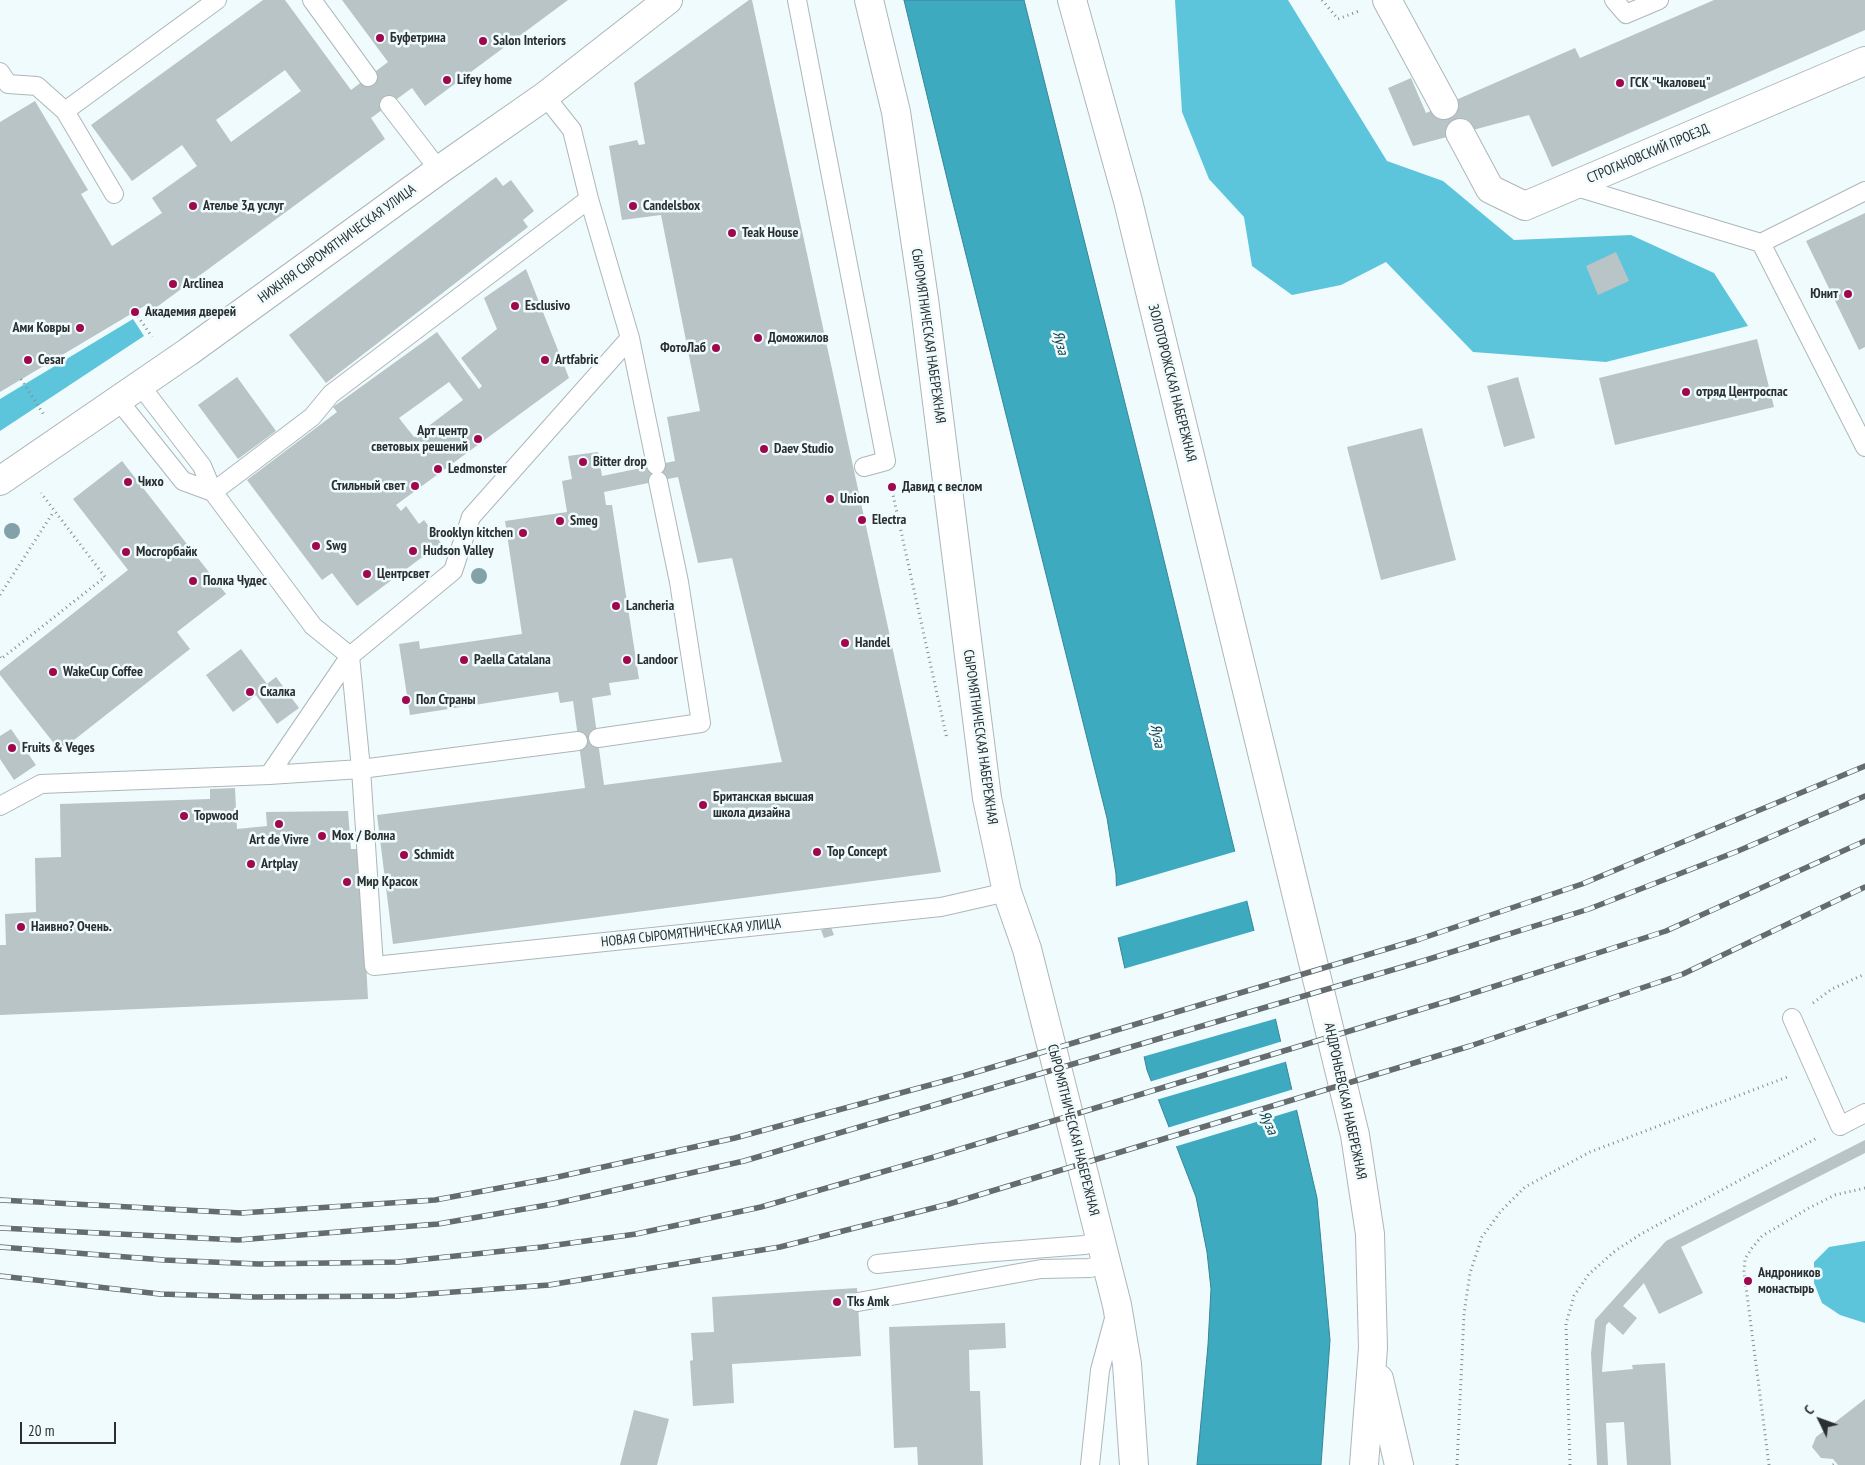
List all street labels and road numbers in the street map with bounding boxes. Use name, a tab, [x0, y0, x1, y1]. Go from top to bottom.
street label: СТРОГАНОВСКИЙ ПРОЕЗД	[1584, 121, 1712, 187]
street label: НИЖНЯЯ СЫРОМЯТНИЧЕСКАЯ УЛИЦА	[255, 181, 419, 307]
street label: СЫРОМЯТНИЧЕСКАЯ НАБЕРЕЖНАЯ	[907, 248, 949, 424]
street label: ЗОЛОТОРОЖСКАЯ НАБЕРЕЖНАЯ	[1144, 303, 1200, 463]
street label: СЫРОМЯТНИЧЕСКАЯ НАБЕРЕЖНАЯ	[959, 649, 1001, 825]
street label: НОВАЯ СЫРОМЯТНИЧЕСКАЯ УЛИЦА	[600, 915, 782, 951]
street label: АНДРОНЬЕВСКАЯ НАБЕРЕЖНАЯ	[1320, 1021, 1370, 1181]
street label: СЫРОМЯТНИЧЕСКАЯ НАБЕРЕЖНАЯ	[1044, 1042, 1102, 1218]

